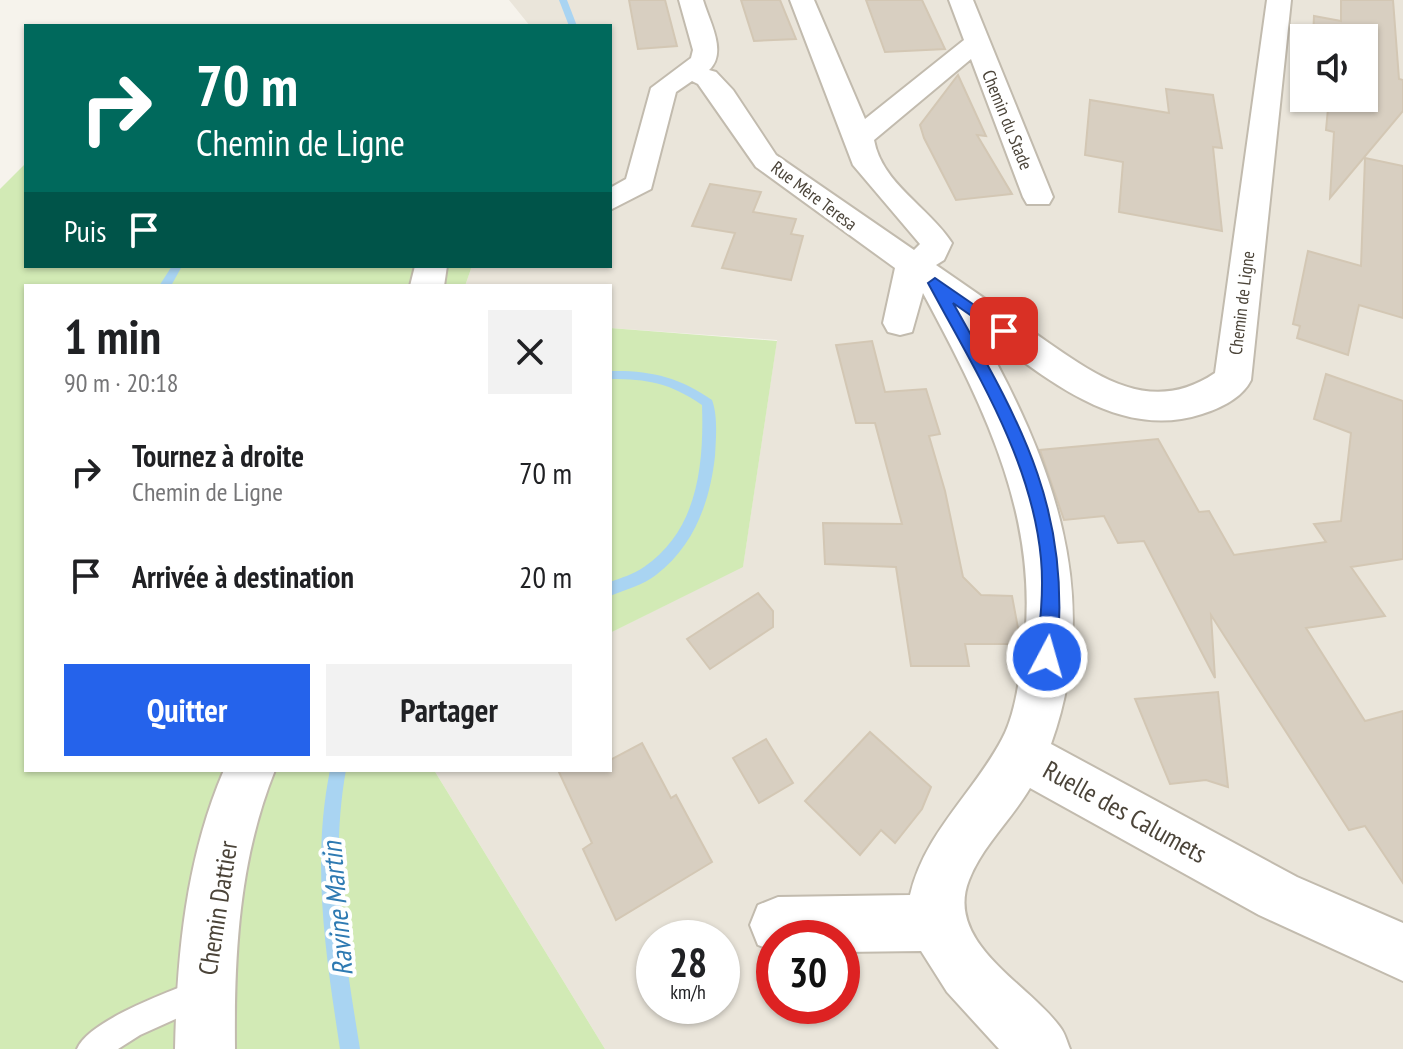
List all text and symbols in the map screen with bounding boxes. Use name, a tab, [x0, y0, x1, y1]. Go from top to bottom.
map controls	[1290, 24, 1378, 112]
button: sound	[1290, 24, 1378, 112]
text: 70 m	[196, 49, 298, 121]
icon: right	[64, 56, 168, 160]
street label: Chemin du Stade	[977, 67, 1038, 173]
text: Chemin de Ligne	[196, 119, 405, 166]
street label: Rue Mère Teresa	[767, 156, 862, 235]
icon: arrive	[122, 208, 166, 252]
text: Puis	[64, 211, 106, 250]
street label: Chemin de Ligne	[1224, 250, 1259, 356]
pin	[970, 297, 1038, 365]
text: 1 min	[64, 305, 161, 367]
icon: arrive	[982, 309, 1026, 353]
button: close	[488, 310, 572, 394]
text: 90 m · 20:18	[64, 366, 179, 399]
text: Tournez à droite	[132, 436, 304, 475]
icon: right	[64, 450, 108, 494]
text: 70 m	[519, 453, 572, 492]
text: Chemin de Ligne	[132, 475, 283, 508]
icon: arrive	[64, 554, 108, 598]
text: Arrivée à destination	[132, 557, 354, 596]
text: 20 m	[519, 557, 572, 596]
position arrow	[1005, 615, 1089, 699]
button: Quitter	[64, 664, 310, 756]
button: Partager	[326, 664, 572, 756]
street label: Ruelle des Calumets	[1038, 753, 1213, 870]
street label: Chemin Dattier	[191, 838, 244, 977]
water label: Ravine Martin	[312, 839, 361, 978]
speed limit sign: 30	[756, 920, 860, 1024]
text: 28	[669, 936, 707, 988]
text: km/h	[670, 979, 706, 1005]

